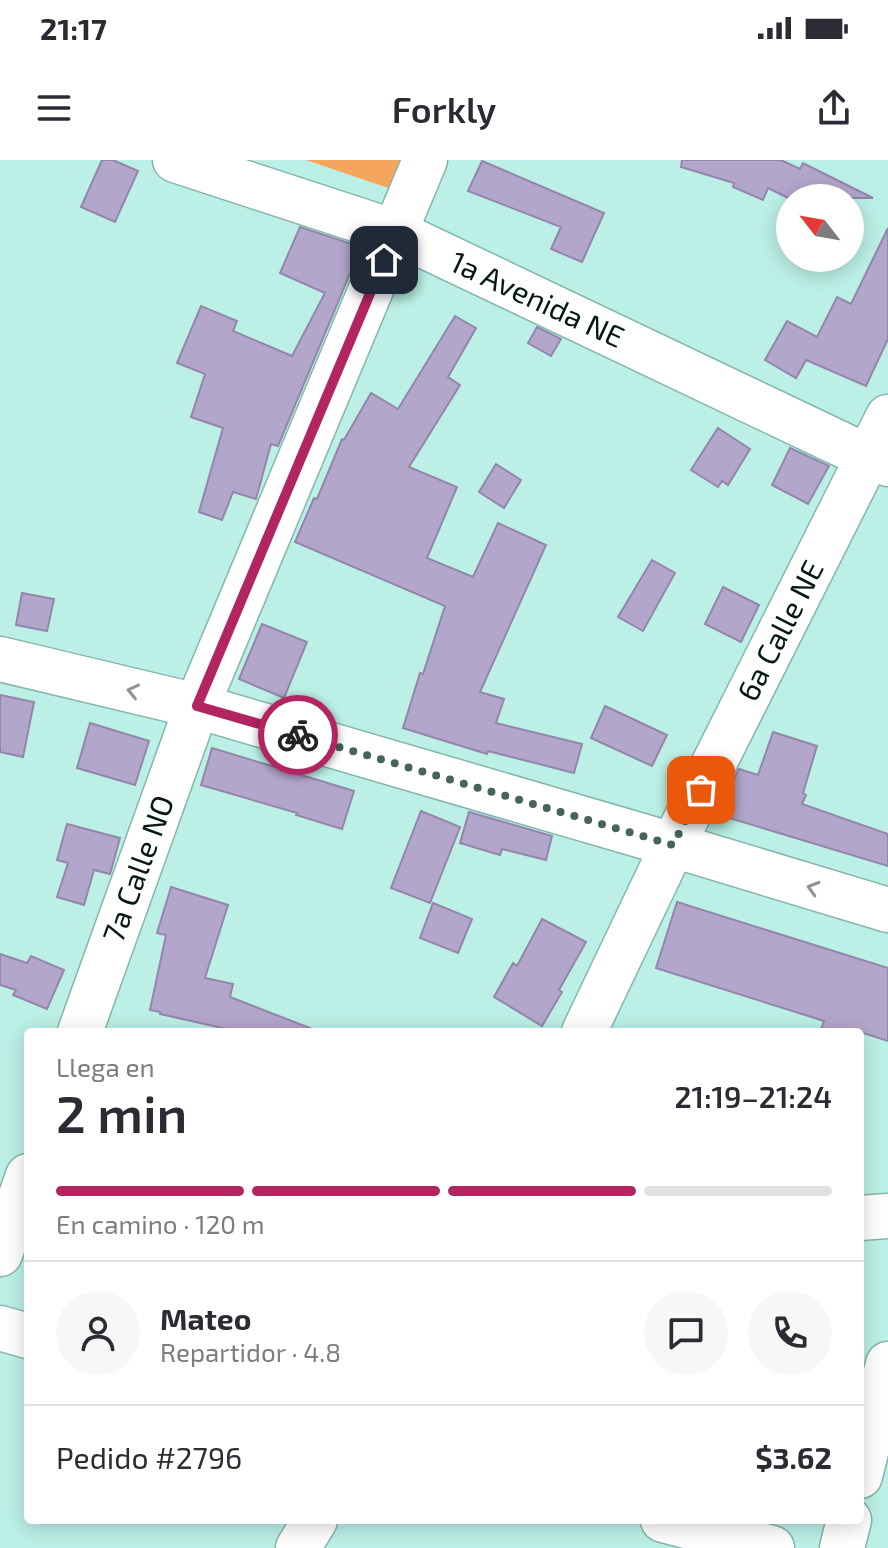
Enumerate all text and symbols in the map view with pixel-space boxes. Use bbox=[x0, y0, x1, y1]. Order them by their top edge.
text: 21:17 bbox=[40, 10, 107, 46]
icon: menu bbox=[32, 86, 76, 130]
icon: share bbox=[812, 86, 856, 130]
text: Forkly bbox=[392, 87, 496, 130]
north arrow bbox=[776, 184, 864, 272]
map controls bbox=[776, 184, 864, 272]
pin bbox=[350, 226, 418, 294]
icon: home bbox=[362, 238, 406, 282]
street label: 1a Avenida NE bbox=[445, 242, 630, 354]
street label: 6a Calle NE bbox=[729, 554, 830, 706]
one-way arrow bbox=[127, 683, 141, 700]
courier bbox=[258, 695, 338, 775]
icon: bike bbox=[276, 713, 320, 757]
pin bbox=[667, 756, 735, 824]
icon: bag bbox=[679, 768, 723, 812]
street label: 7a Calle NO bbox=[94, 790, 180, 947]
one-way arrow bbox=[807, 881, 821, 897]
text: Llega en bbox=[56, 1051, 155, 1082]
text: 21:19–21:24 bbox=[674, 1078, 832, 1114]
text: 2 min bbox=[56, 1081, 187, 1143]
text: En camino · 120 m bbox=[56, 1208, 265, 1239]
button: person bbox=[56, 1291, 140, 1375]
button: chat bbox=[644, 1291, 728, 1375]
button: phone bbox=[748, 1291, 832, 1375]
text: Mateo bbox=[160, 1300, 251, 1336]
text: Repartidor · 4.8 bbox=[160, 1336, 341, 1367]
text: Pedido #2796 bbox=[56, 1439, 242, 1475]
text: $3.62 bbox=[755, 1439, 832, 1475]

